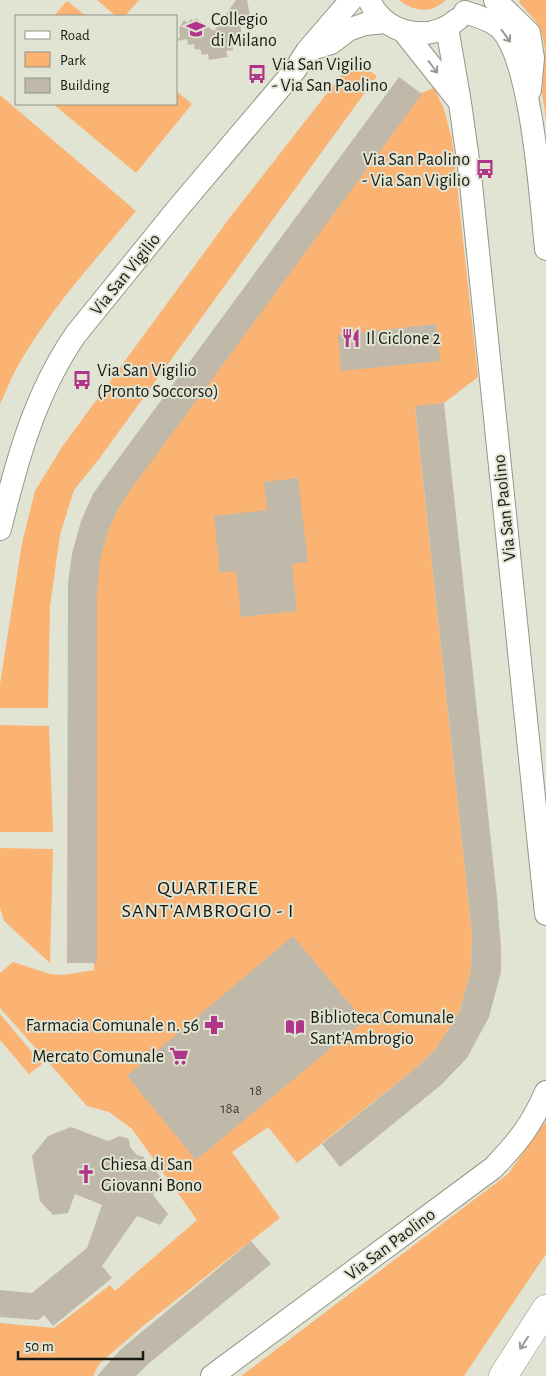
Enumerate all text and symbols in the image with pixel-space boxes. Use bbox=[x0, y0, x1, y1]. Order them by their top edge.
place label: Collegio di Milano bbox=[211, 11, 277, 50]
legend bbox=[15, 15, 178, 105]
school or university icon: Collegio di Milano bbox=[185, 18, 207, 40]
text: Road bbox=[60, 28, 90, 43]
one-way arrow bbox=[500, 29, 511, 42]
text: Park bbox=[60, 53, 86, 68]
place label: Via San Vigilio - Via San Paolino bbox=[272, 56, 388, 95]
one-way arrow bbox=[428, 60, 438, 74]
bus stop icon: Via San Vigilio - Via San Paolino bbox=[246, 63, 268, 85]
text: Building bbox=[60, 78, 110, 93]
place label: Via San Paolino - Via San Vigilio bbox=[362, 151, 470, 190]
bus stop icon: Via San Paolino - Via San Vigilio bbox=[474, 158, 496, 180]
street label: Via San Vigilio bbox=[87, 230, 164, 319]
restaurant icon: Il Ciclone 2 bbox=[340, 327, 362, 349]
place label: Il Ciclone 2 bbox=[366, 330, 441, 348]
place label: Via San Vigilio (Pronto Soccorso) bbox=[97, 362, 219, 401]
bus stop icon: Via San Vigilio (Pronto Soccorso) bbox=[71, 369, 93, 391]
street label: Via San Paolino bbox=[490, 453, 520, 562]
district label: QUARTIERE SANT'AMBROGIO - I bbox=[122, 878, 294, 921]
place label: Biblioteca Comunale Sant'Ambrogio bbox=[310, 1009, 454, 1048]
pharmacy icon: Farmacia Comunale n. 56 bbox=[203, 1014, 225, 1036]
library icon: Biblioteca Comunale Sant'Ambrogio bbox=[284, 1016, 306, 1038]
place label: Farmacia Comunale n. 56 bbox=[26, 1017, 199, 1035]
supermarket icon: Mercato Comunale bbox=[168, 1045, 190, 1067]
place label: Mercato Comunale bbox=[32, 1048, 164, 1066]
house number: 18 bbox=[250, 1083, 262, 1098]
house number: 18a bbox=[220, 1101, 240, 1116]
place label: Chiesa di San Giovanni Bono bbox=[101, 1156, 202, 1195]
church icon: Chiesa di San Giovanni Bono bbox=[75, 1163, 97, 1185]
street label: Via San Paolino bbox=[342, 1205, 439, 1284]
scale bar bbox=[18, 1328, 142, 1360]
one-way arrow bbox=[519, 1335, 529, 1349]
text: 50 m bbox=[25, 1339, 54, 1354]

